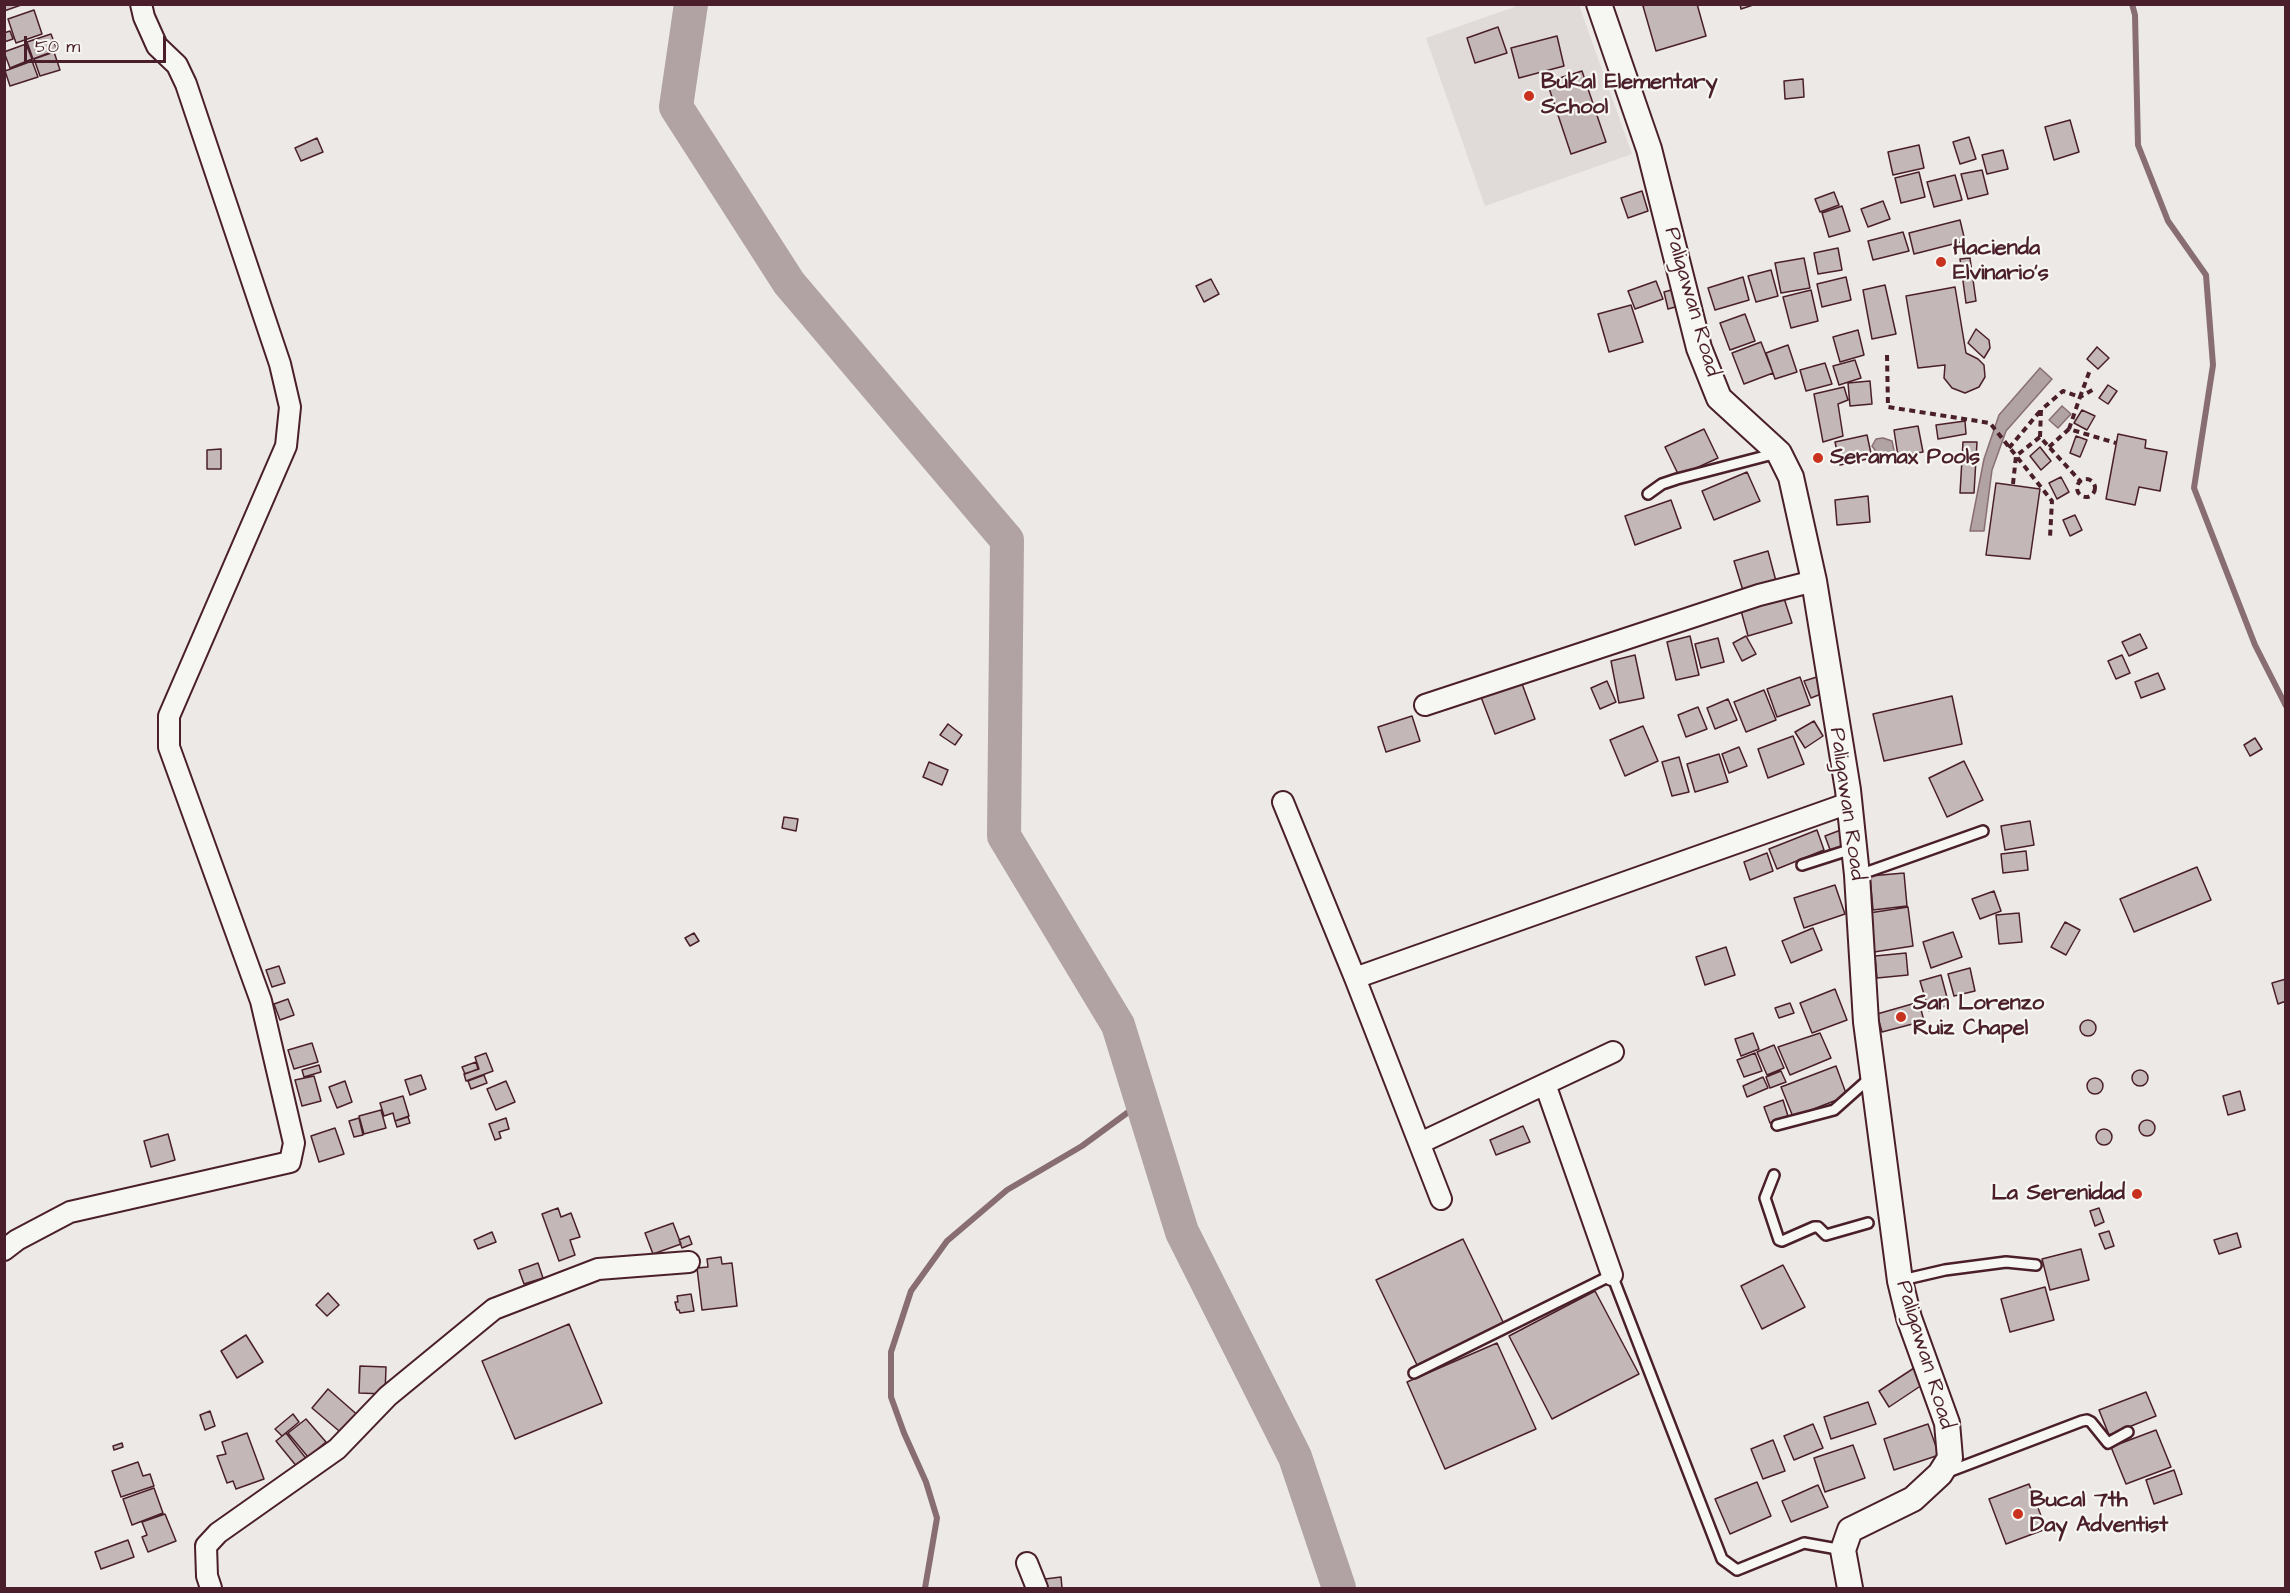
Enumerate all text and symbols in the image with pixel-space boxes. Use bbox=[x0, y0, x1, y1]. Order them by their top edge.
scale bar bbox=[27, 24, 170, 62]
text: 50 m bbox=[35, 34, 80, 59]
place label: Bukal Elementary School bbox=[1541, 70, 1717, 122]
marker: Bukal Elementary School bbox=[1522, 89, 1536, 103]
street label: Paligawan Road bbox=[1657, 224, 1725, 380]
place label: Hacienda Elvinario's bbox=[1953, 236, 2049, 288]
marker: Hacienda Elvinario's bbox=[1934, 255, 1948, 269]
place label: Seramax Pools bbox=[1830, 445, 1980, 471]
marker: Seramax Pools bbox=[1811, 451, 1825, 465]
street label: Paligawan Road bbox=[1822, 726, 1870, 882]
place label: San Lorenzo Ruiz Chapel bbox=[1913, 991, 2044, 1042]
marker: San Lorenzo Ruiz Chapel bbox=[1894, 1010, 1908, 1024]
place label: La Serenidad bbox=[1992, 1181, 2125, 1207]
marker: La Serenidad bbox=[2130, 1187, 2144, 1201]
street label: Paligawan Road bbox=[1889, 1278, 1959, 1432]
place label: Bucal 7th Day Adventist bbox=[2030, 1488, 2168, 1540]
marker: Bucal 7th Day Adventist bbox=[2011, 1507, 2025, 1521]

